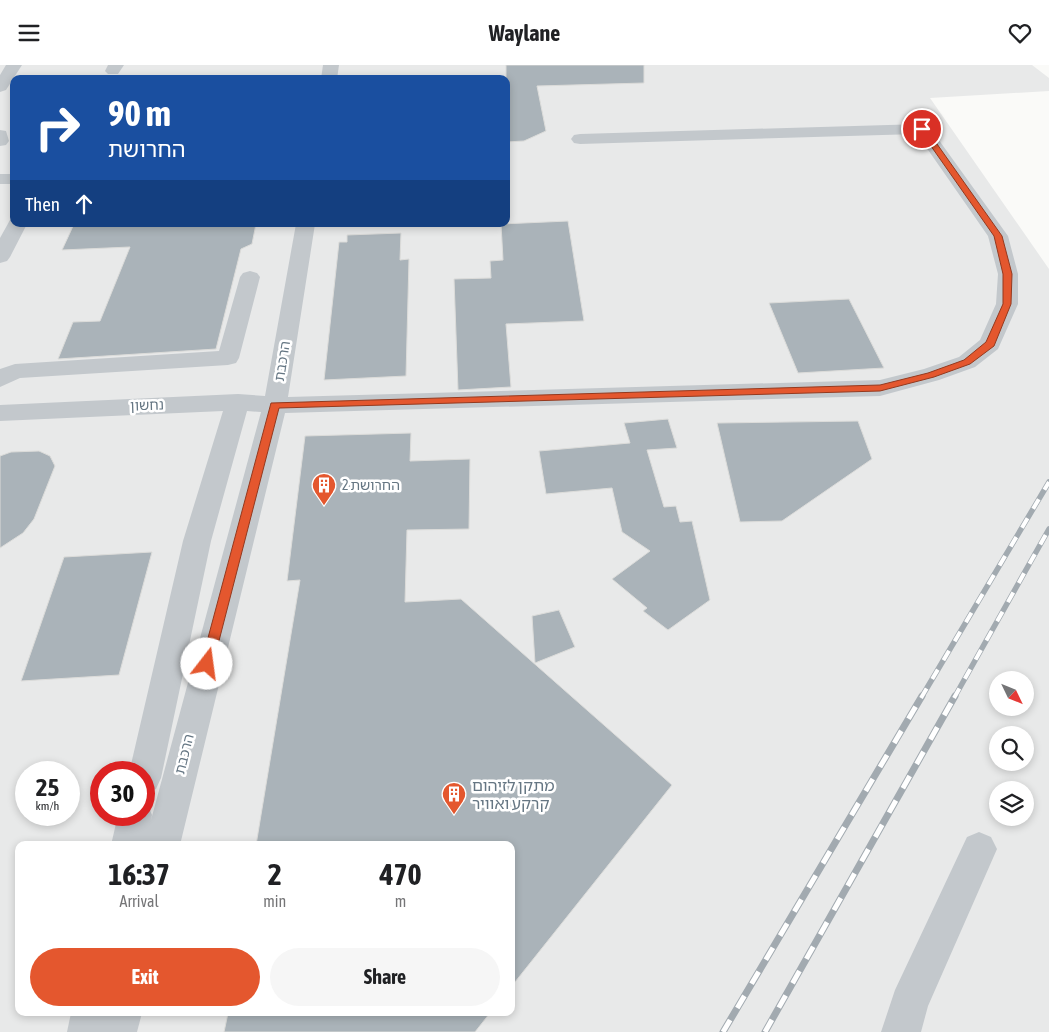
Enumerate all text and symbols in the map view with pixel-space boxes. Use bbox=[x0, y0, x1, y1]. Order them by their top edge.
icon: menu bbox=[15, 19, 43, 47]
icon: heart bbox=[1006, 19, 1034, 47]
text: Waylane bbox=[489, 20, 560, 46]
text: 90 m bbox=[108, 93, 171, 133]
icon: right bbox=[25, 95, 90, 160]
pin bbox=[901, 108, 943, 150]
icon: arrive bbox=[908, 115, 936, 143]
text: החרושת bbox=[108, 136, 186, 162]
icon: ahead bbox=[70, 190, 98, 218]
text: Then bbox=[25, 193, 60, 215]
street label: הרכבת bbox=[271, 340, 293, 382]
street label: נחשון bbox=[130, 396, 164, 414]
building icon: החרושת 2 bbox=[311, 472, 337, 506]
place label: החרושת 2 bbox=[342, 477, 400, 493]
position arrow bbox=[180, 637, 232, 689]
north arrow bbox=[989, 671, 1034, 716]
map controls bbox=[989, 671, 1034, 826]
button: search bbox=[989, 726, 1034, 771]
street label: הרכבת bbox=[171, 732, 197, 776]
speed limit sign: 30 bbox=[90, 761, 155, 826]
text: 25 bbox=[36, 773, 59, 801]
place label: מתקן לזיהום קרקע ואוויר bbox=[472, 776, 555, 812]
building icon: מתקן לזיהום קרקע ואוויר bbox=[441, 781, 467, 815]
button: layers bbox=[989, 781, 1034, 826]
text: km/h bbox=[36, 799, 59, 813]
text: 16:37 bbox=[108, 857, 170, 891]
text: 2 bbox=[268, 857, 282, 891]
text: 470 bbox=[379, 857, 422, 891]
text: Arrival bbox=[120, 892, 159, 910]
text: min bbox=[263, 892, 286, 910]
text: m bbox=[395, 892, 406, 910]
button: Exit bbox=[30, 948, 260, 1006]
button: Share bbox=[270, 948, 500, 1006]

